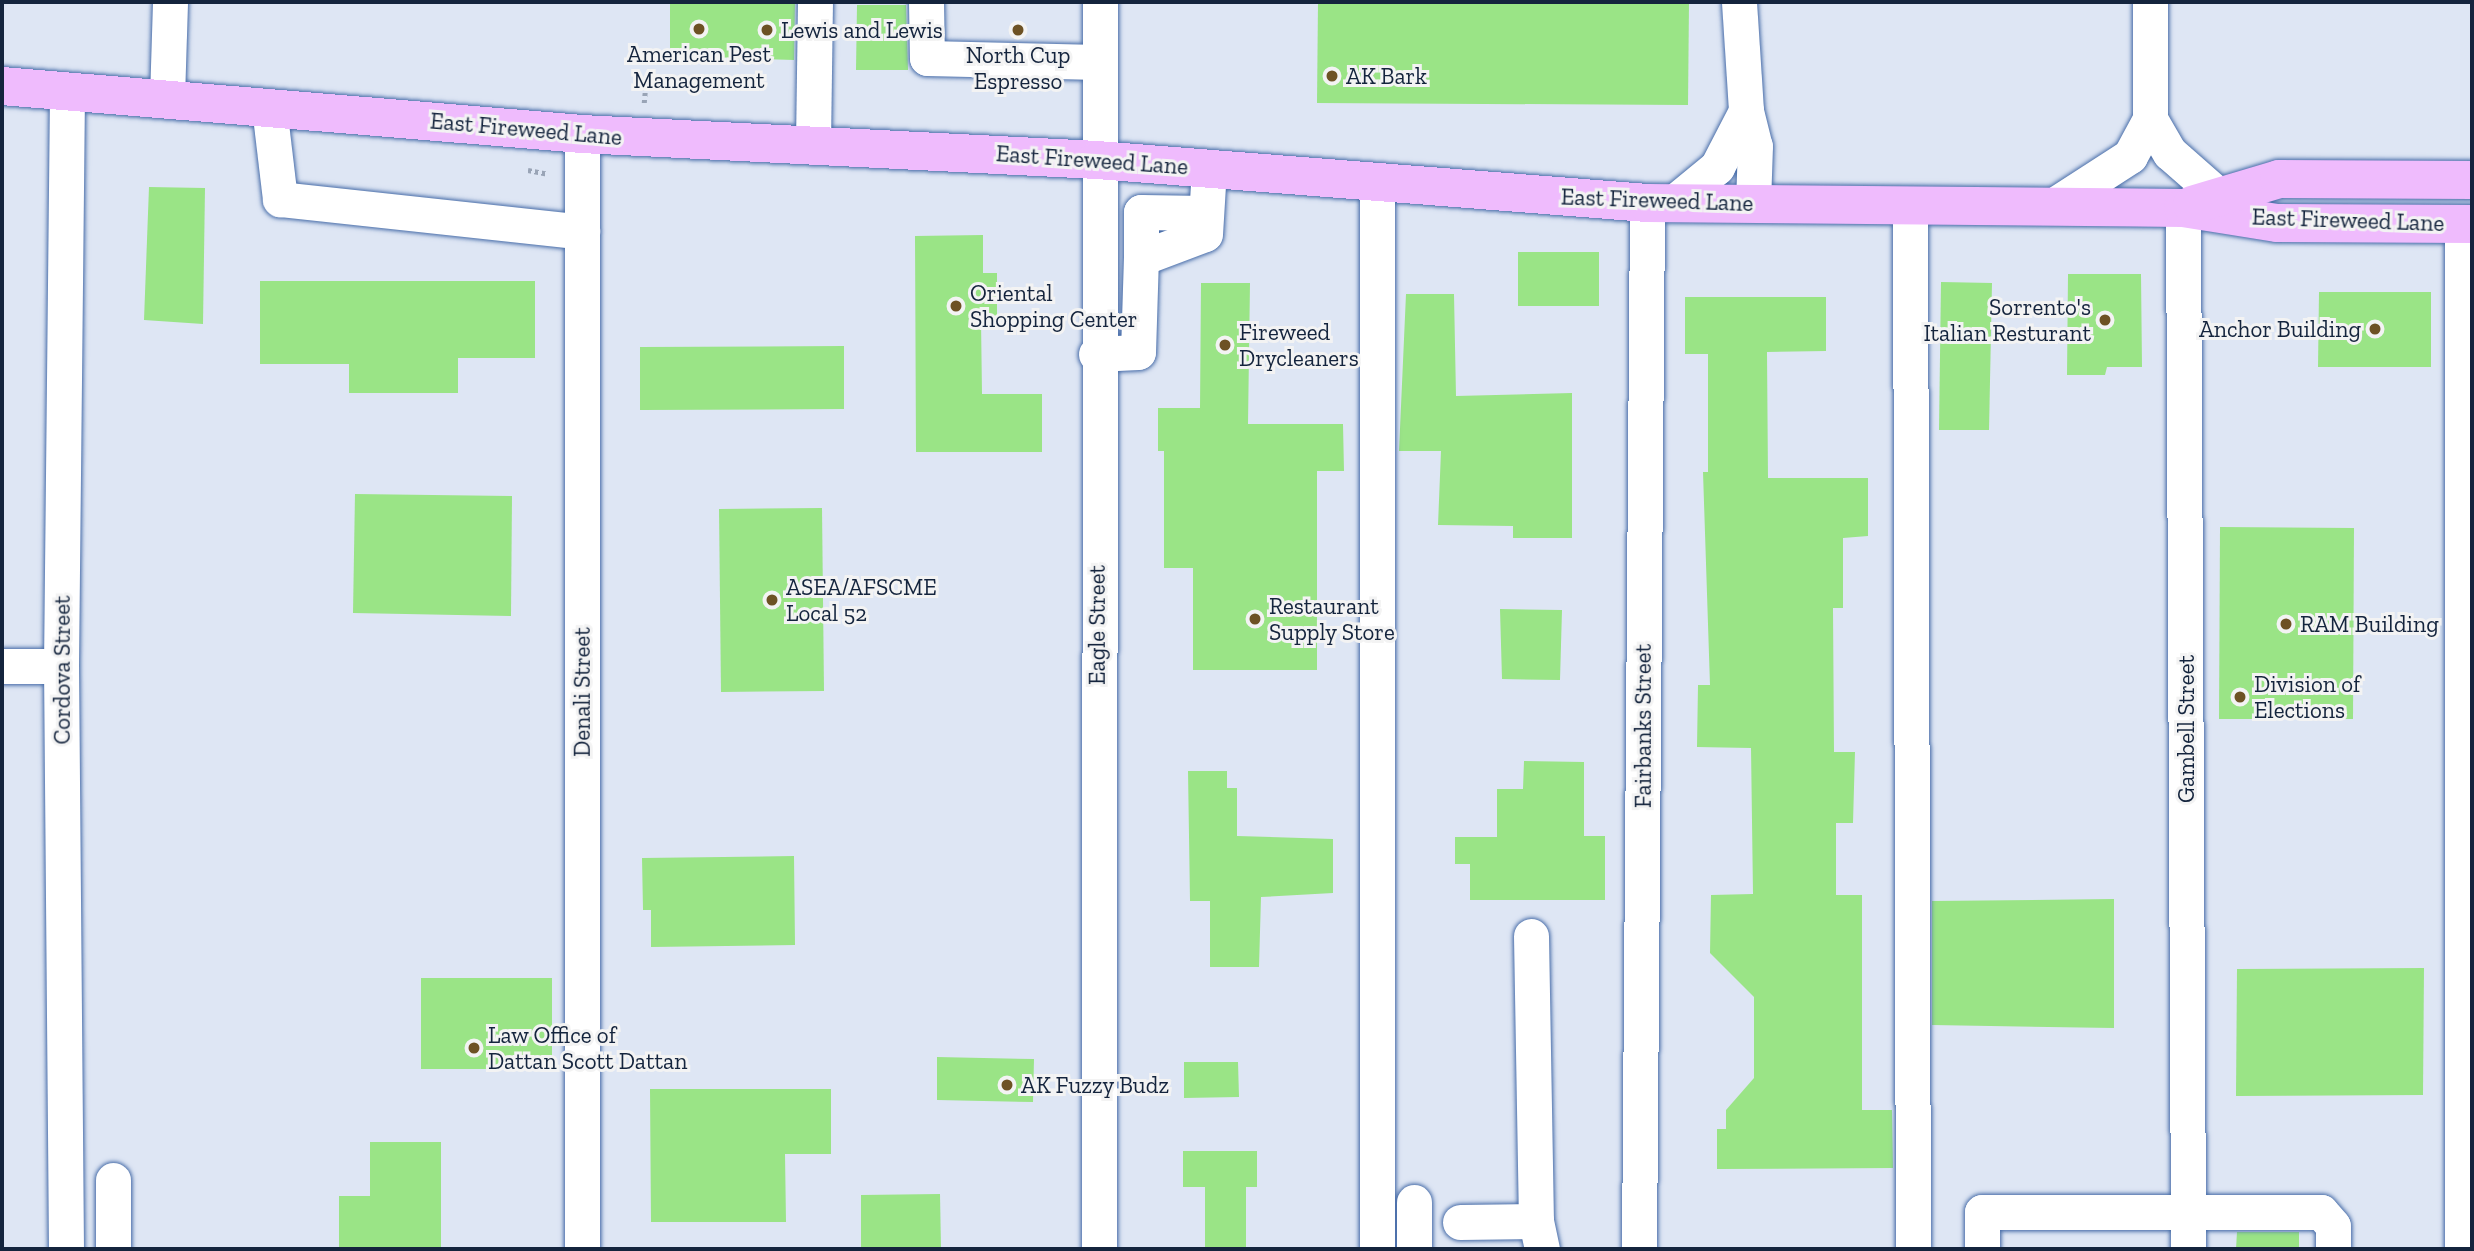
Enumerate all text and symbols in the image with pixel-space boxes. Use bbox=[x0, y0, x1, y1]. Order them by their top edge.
place label: Lewis and Lewis bbox=[781, 16, 943, 44]
marker: American Pest Management bbox=[691, 21, 707, 37]
marker: Lewis and Lewis bbox=[759, 22, 775, 38]
marker: North Cup Espresso bbox=[1010, 22, 1026, 38]
place label: American Pest Management bbox=[627, 40, 771, 94]
place label: North Cup Espresso bbox=[966, 41, 1070, 95]
place label: AK Bark bbox=[1346, 62, 1427, 90]
marker: AK Bark bbox=[1324, 68, 1340, 84]
street label: East Fireweed Lane bbox=[429, 107, 623, 151]
street label: East Fireweed Lane bbox=[995, 140, 1189, 180]
street label: East Fireweed Lane bbox=[1560, 183, 1754, 217]
street label: East Fireweed Lane bbox=[2251, 203, 2445, 237]
place label: Oriental Shopping Center bbox=[970, 279, 1138, 333]
place label: Sorrento's Italian Resturant bbox=[1924, 293, 2091, 347]
marker: Oriental Shopping Center bbox=[948, 298, 964, 314]
marker: Sorrento's Italian Resturant bbox=[2097, 312, 2113, 328]
place label: Anchor Building bbox=[2199, 315, 2361, 343]
place label: Fireweed Drycleaners bbox=[1239, 318, 1359, 372]
marker: Anchor Building bbox=[2367, 321, 2383, 337]
marker: Fireweed Drycleaners bbox=[1217, 337, 1233, 353]
street label: Eagle Street bbox=[1083, 565, 1111, 685]
place label: ASEA/AFSCME Local 52 bbox=[786, 573, 937, 627]
marker: ASEA/AFSCME Local 52 bbox=[764, 592, 780, 608]
place label: Restaurant Supply Store bbox=[1269, 592, 1395, 646]
street label: Cordova Street bbox=[48, 595, 76, 745]
place label: RAM Building bbox=[2300, 610, 2439, 638]
marker: Restaurant Supply Store bbox=[1247, 611, 1263, 627]
marker: RAM Building bbox=[2278, 616, 2294, 632]
street label: Denali Street bbox=[568, 627, 596, 757]
street label: Fairbanks Street bbox=[1629, 644, 1657, 808]
street label: Gambell Street bbox=[2172, 655, 2200, 803]
place label: Division of Elections bbox=[2254, 670, 2360, 724]
marker: Division of Elections bbox=[2232, 689, 2248, 705]
place label: Law Office of Dattan Scott Dattan bbox=[488, 1021, 687, 1075]
marker: Law Office of Dattan Scott Dattan bbox=[466, 1040, 482, 1056]
place label: AK Fuzzy Budz bbox=[1021, 1071, 1170, 1099]
marker: AK Fuzzy Budz bbox=[999, 1077, 1015, 1093]

